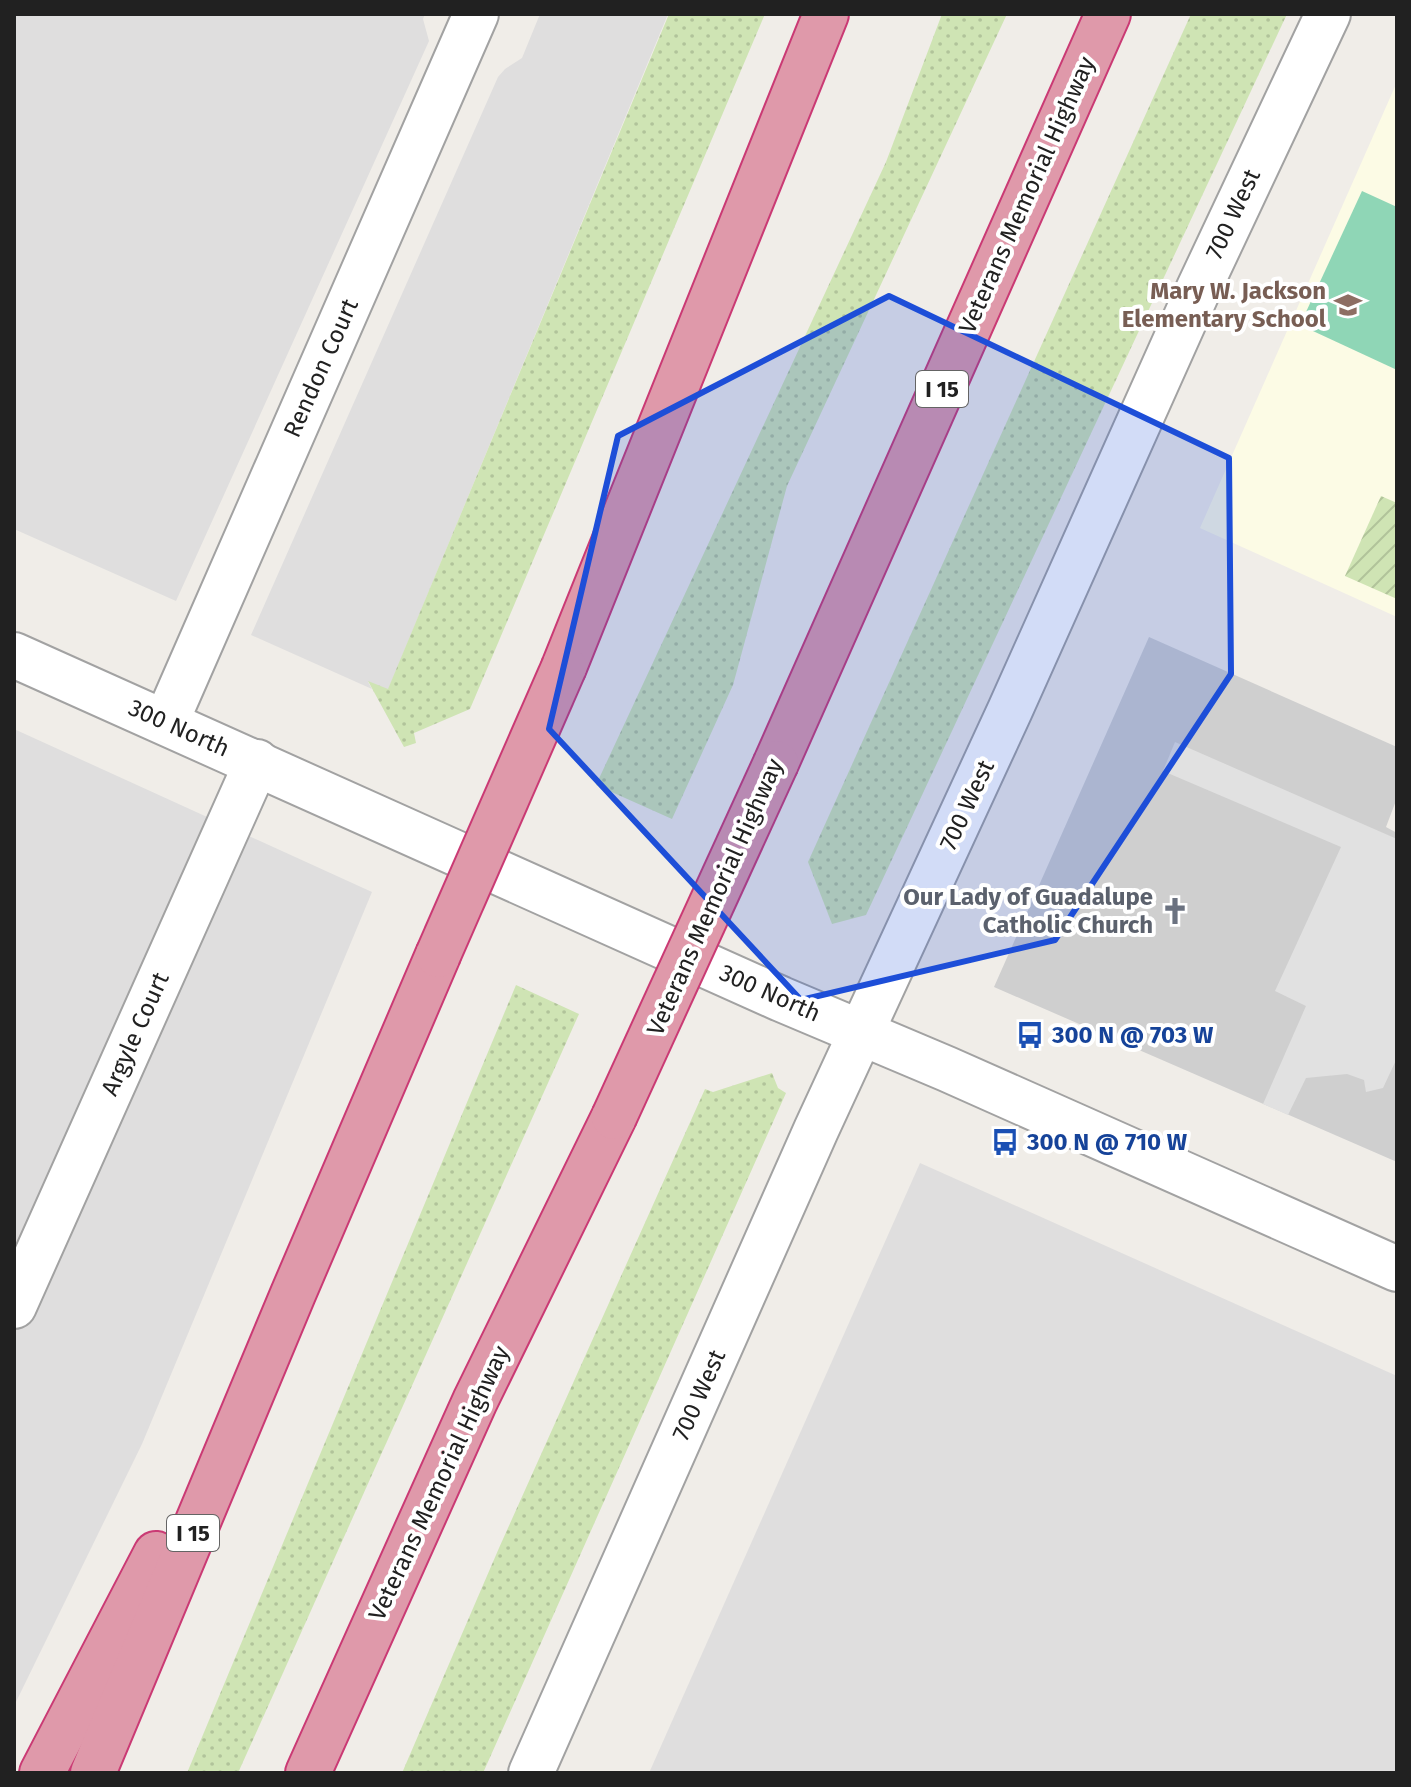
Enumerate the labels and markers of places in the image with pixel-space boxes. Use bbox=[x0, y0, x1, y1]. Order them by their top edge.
place label: Mary W. Jackson Elementary School bbox=[1122, 277, 1327, 333]
school or university icon: Mary W. Jackson Elementary School bbox=[1333, 290, 1363, 320]
place label: Our Lady of Guadalupe Catholic Church bbox=[903, 883, 1153, 939]
church icon: Our Lady of Guadalupe Catholic Church bbox=[1160, 896, 1190, 926]
bus stop icon: 300 N @ 703 W bbox=[1015, 1020, 1045, 1050]
place label: 300 N @ 703 W bbox=[1051, 1021, 1214, 1049]
bus stop icon: 300 N @ 710 W bbox=[990, 1127, 1020, 1157]
place label: 300 N @ 710 W bbox=[1026, 1128, 1188, 1156]

